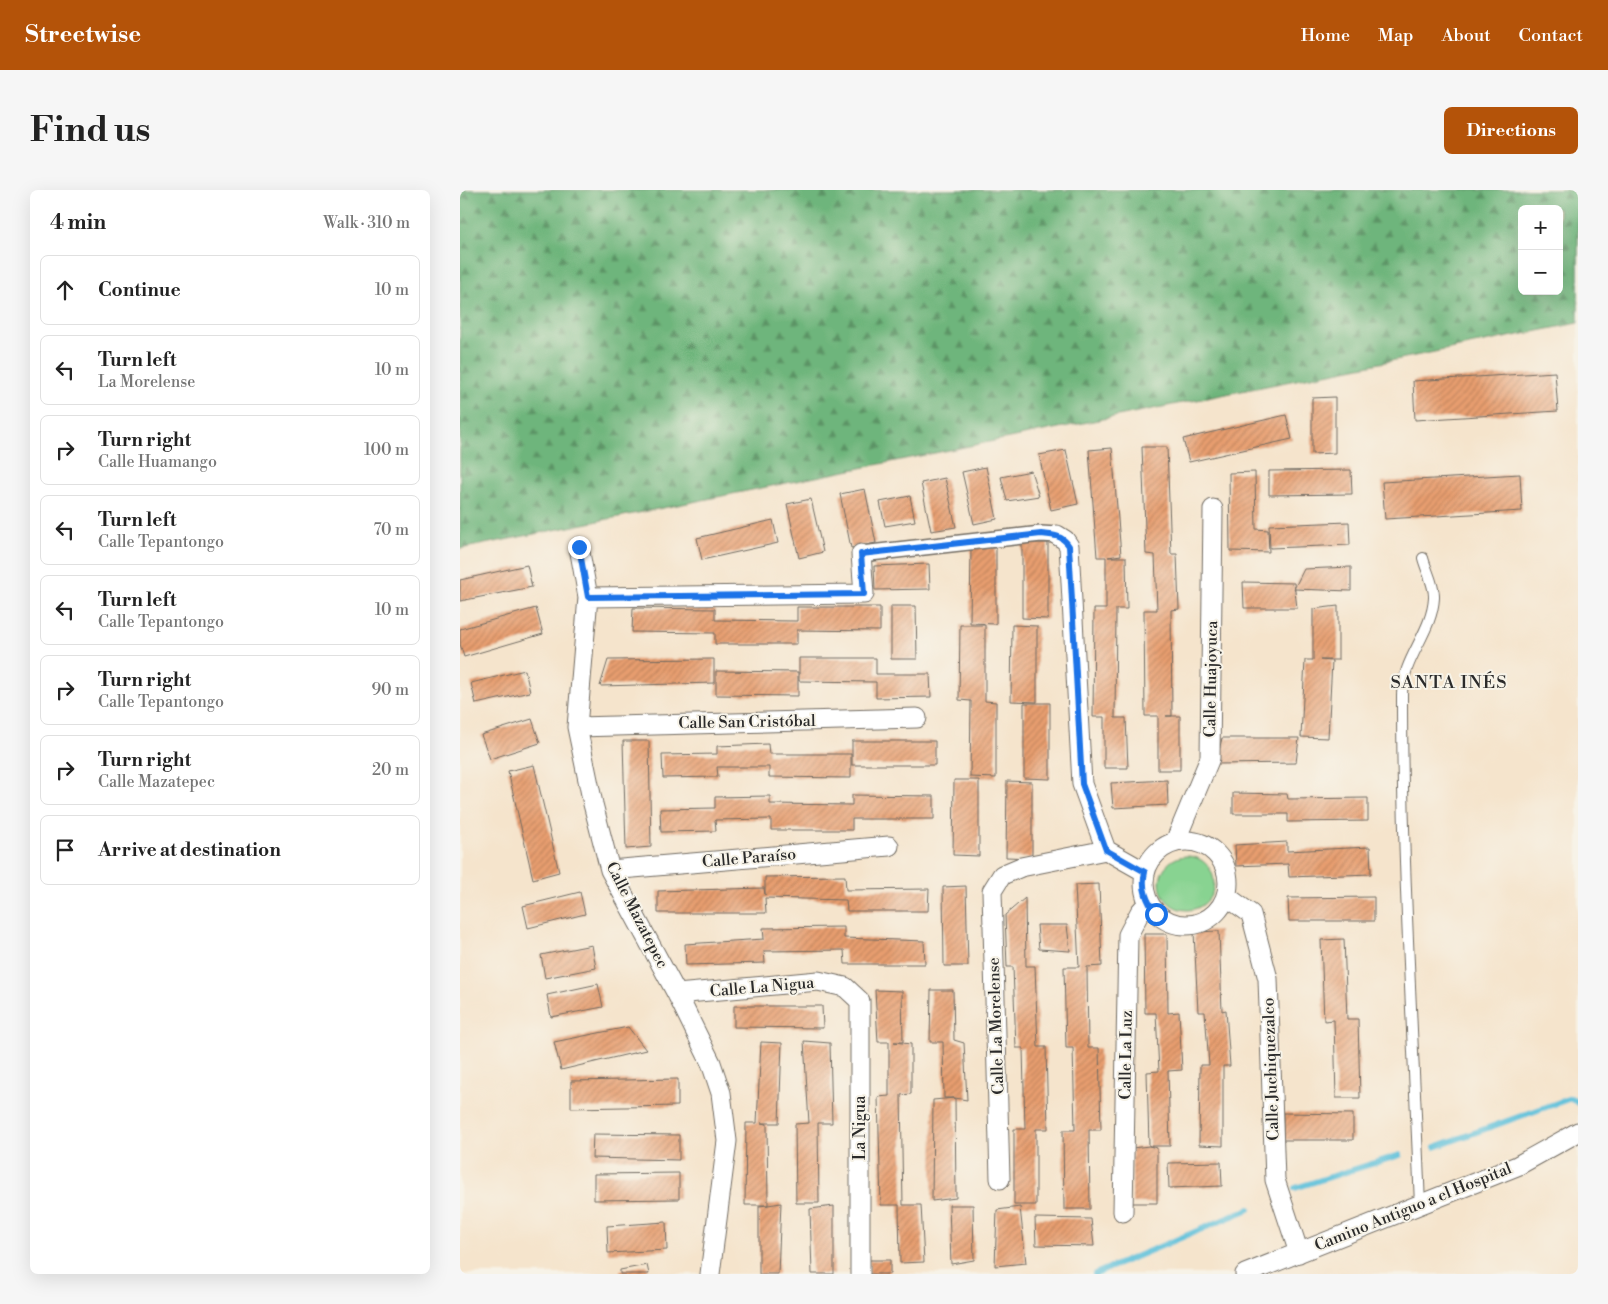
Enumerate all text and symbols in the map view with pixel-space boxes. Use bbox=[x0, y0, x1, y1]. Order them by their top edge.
text: Streetwise bbox=[25, 20, 141, 50]
text: Home bbox=[1301, 24, 1350, 47]
text: Map bbox=[1378, 24, 1414, 47]
text: About bbox=[1442, 24, 1491, 47]
text: Contact bbox=[1519, 24, 1583, 47]
button: Directions bbox=[1444, 107, 1578, 154]
text: Find us bbox=[30, 109, 150, 152]
map controls bbox=[1518, 205, 1563, 295]
button: + bbox=[1518, 205, 1563, 250]
text: 4 min bbox=[50, 210, 106, 236]
text: Walk · 310 m bbox=[323, 213, 410, 233]
button: − bbox=[1518, 250, 1563, 295]
icon: ahead bbox=[51, 276, 79, 304]
text: Continue bbox=[98, 278, 181, 302]
text: 10 m bbox=[375, 280, 409, 300]
text: Turn left bbox=[98, 348, 177, 372]
icon: left bbox=[51, 356, 79, 384]
text: 10 m bbox=[375, 360, 409, 380]
text: La Morelense bbox=[98, 372, 195, 392]
text: Turn right bbox=[98, 428, 191, 452]
icon: right bbox=[51, 436, 79, 464]
text: 100 m bbox=[364, 440, 409, 460]
text: Calle Huamango bbox=[98, 452, 217, 472]
text: Turn left bbox=[98, 508, 177, 532]
icon: left bbox=[51, 516, 79, 544]
text: 70 m bbox=[373, 520, 409, 540]
text: Calle Tepantongo bbox=[98, 532, 224, 552]
route end bbox=[568, 536, 591, 559]
text: Turn left bbox=[98, 588, 177, 612]
icon: left bbox=[51, 596, 79, 624]
text: 10 m bbox=[375, 600, 409, 620]
text: Calle Tepantongo bbox=[98, 612, 224, 632]
street label: Calle Huajoyuca bbox=[1200, 620, 1222, 738]
text: Turn right bbox=[98, 668, 191, 692]
district label: SANTA INÉS bbox=[1390, 671, 1508, 694]
icon: right bbox=[51, 676, 79, 704]
text: 90 m bbox=[371, 680, 409, 700]
text: Calle Tepantongo bbox=[98, 692, 224, 712]
street label: Calle San Cristóbal bbox=[678, 711, 816, 733]
text: Turn right bbox=[98, 748, 191, 772]
icon: right bbox=[51, 756, 79, 784]
text: 20 m bbox=[372, 760, 409, 780]
text: Calle Mazatepec bbox=[98, 772, 215, 792]
icon: arrive bbox=[51, 836, 79, 864]
text: Arrive at destination bbox=[98, 838, 281, 862]
street label: Calle Paraíso bbox=[701, 844, 797, 872]
street label: Calle Mazatepec bbox=[602, 858, 672, 972]
route start bbox=[1145, 903, 1168, 926]
street label: Calle La Morelense bbox=[984, 957, 1008, 1095]
street label: Calle La Nigua bbox=[709, 972, 816, 1002]
street label: Calle Juchiquezalco bbox=[1259, 997, 1283, 1141]
street label: Calle La Luz bbox=[1115, 1010, 1137, 1100]
street label: La Nigua bbox=[850, 1095, 870, 1160]
street label: Camino Antiguo a el Hospital bbox=[1312, 1158, 1515, 1256]

